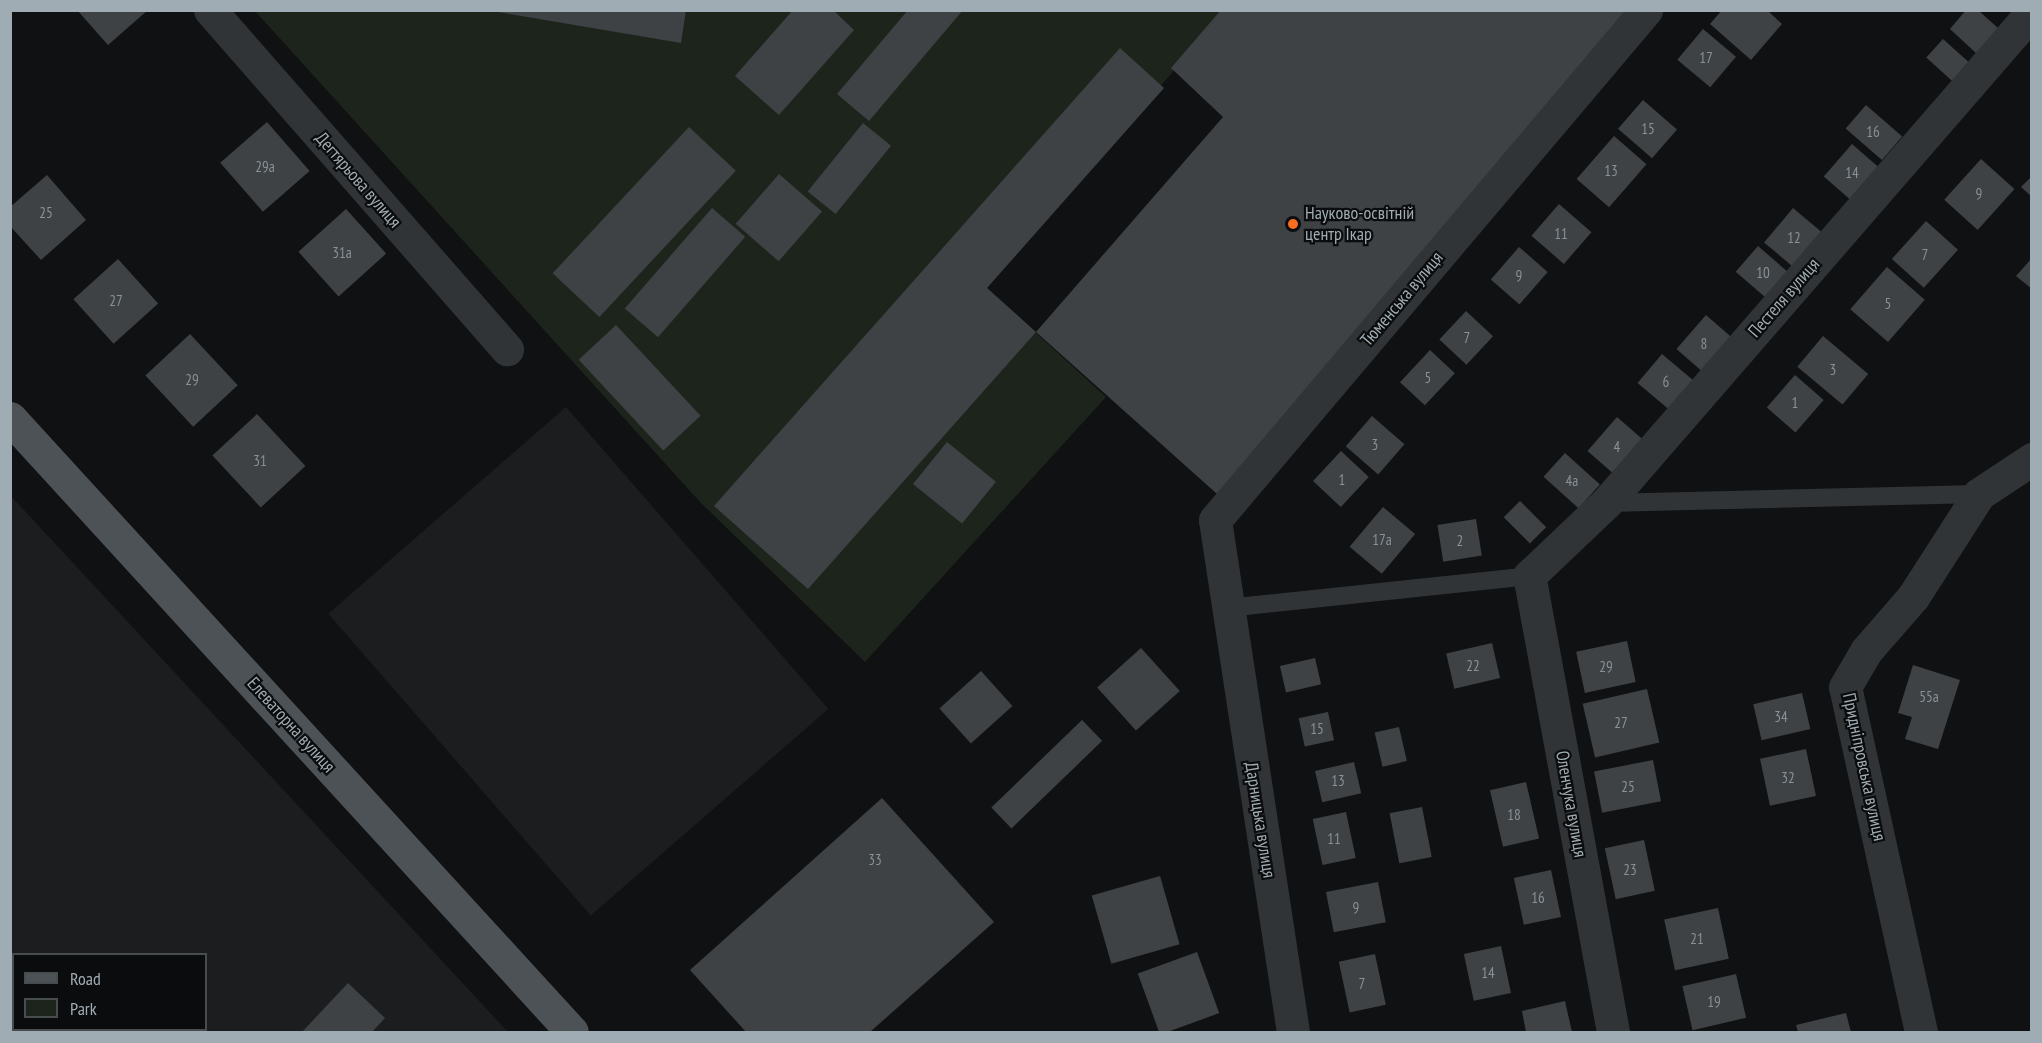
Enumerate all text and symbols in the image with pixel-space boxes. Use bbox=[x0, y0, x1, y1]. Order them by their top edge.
house number: 17 bbox=[1699, 49, 1713, 67]
house number: 15 bbox=[1641, 120, 1655, 138]
house number: 16 bbox=[1866, 123, 1880, 141]
street label: Дегтярьова вулиця bbox=[311, 128, 405, 232]
house number: 29а bbox=[255, 158, 275, 176]
house number: 13 bbox=[1604, 162, 1618, 180]
house number: 14 bbox=[1845, 164, 1859, 182]
house number: 9 bbox=[1976, 185, 1982, 203]
place label: Науково-освітній центр Ікар bbox=[1305, 203, 1414, 246]
house number: 25 bbox=[39, 204, 53, 222]
marker: Науково-освітній центр Ікар bbox=[1286, 217, 1300, 231]
house number: 11 bbox=[1554, 225, 1568, 243]
house number: 12 bbox=[1787, 229, 1801, 247]
house number: 31а bbox=[332, 244, 352, 262]
house number: 7 bbox=[1922, 246, 1928, 264]
street label: Тюменська вулиця bbox=[1356, 247, 1448, 351]
street label: Пестеля вулиця bbox=[1744, 254, 1824, 342]
house number: 10 bbox=[1756, 264, 1770, 282]
house number: 9 bbox=[1516, 267, 1522, 285]
house number: 27 bbox=[109, 292, 123, 310]
house number: 5 bbox=[1885, 295, 1891, 313]
house number: 7 bbox=[1464, 329, 1470, 347]
house number: 8 bbox=[1701, 335, 1707, 353]
house number: 3 bbox=[1830, 361, 1836, 379]
house number: 5 bbox=[1425, 369, 1431, 387]
house number: 29 bbox=[185, 371, 199, 389]
house number: 6 bbox=[1663, 373, 1669, 391]
house number: 1 bbox=[1792, 394, 1798, 412]
house number: 3 bbox=[1372, 436, 1378, 454]
house number: 4 bbox=[1614, 438, 1620, 456]
house number: 31 bbox=[253, 452, 267, 470]
house number: 1 bbox=[1339, 471, 1345, 489]
house number: 4а bbox=[1566, 472, 1578, 490]
house number: 17а bbox=[1372, 531, 1392, 549]
house number: 2 bbox=[1457, 532, 1463, 550]
house number: 22 bbox=[1466, 657, 1480, 675]
house number: 29 bbox=[1599, 658, 1613, 676]
street label: Елеваторна вулиця bbox=[243, 673, 339, 777]
house number: 55а bbox=[1919, 688, 1939, 706]
street label: Придніпровська вулиця bbox=[1838, 691, 1890, 843]
house number: 34 bbox=[1774, 708, 1788, 726]
house number: 27 bbox=[1614, 714, 1628, 732]
house number: 15 bbox=[1310, 720, 1324, 738]
street label: Оленчука вулиця bbox=[1551, 749, 1591, 859]
street label: Дарницька вулиця bbox=[1240, 760, 1280, 880]
house number: 32 bbox=[1781, 769, 1795, 787]
house number: 13 bbox=[1331, 772, 1345, 790]
house number: 25 bbox=[1621, 778, 1635, 796]
house number: 18 bbox=[1507, 806, 1521, 824]
house number: 11 bbox=[1327, 830, 1341, 848]
house number: 33 bbox=[868, 851, 882, 869]
house number: 23 bbox=[1623, 861, 1637, 879]
house number: 16 bbox=[1531, 889, 1545, 907]
house number: 9 bbox=[1353, 899, 1359, 917]
house number: 21 bbox=[1690, 930, 1704, 948]
legend bbox=[12, 953, 207, 1031]
house number: 14 bbox=[1481, 964, 1495, 982]
text: Road bbox=[70, 967, 101, 990]
house number: 7 bbox=[1359, 975, 1365, 993]
house number: 19 bbox=[1707, 993, 1721, 1011]
text: Park bbox=[70, 997, 97, 1020]

